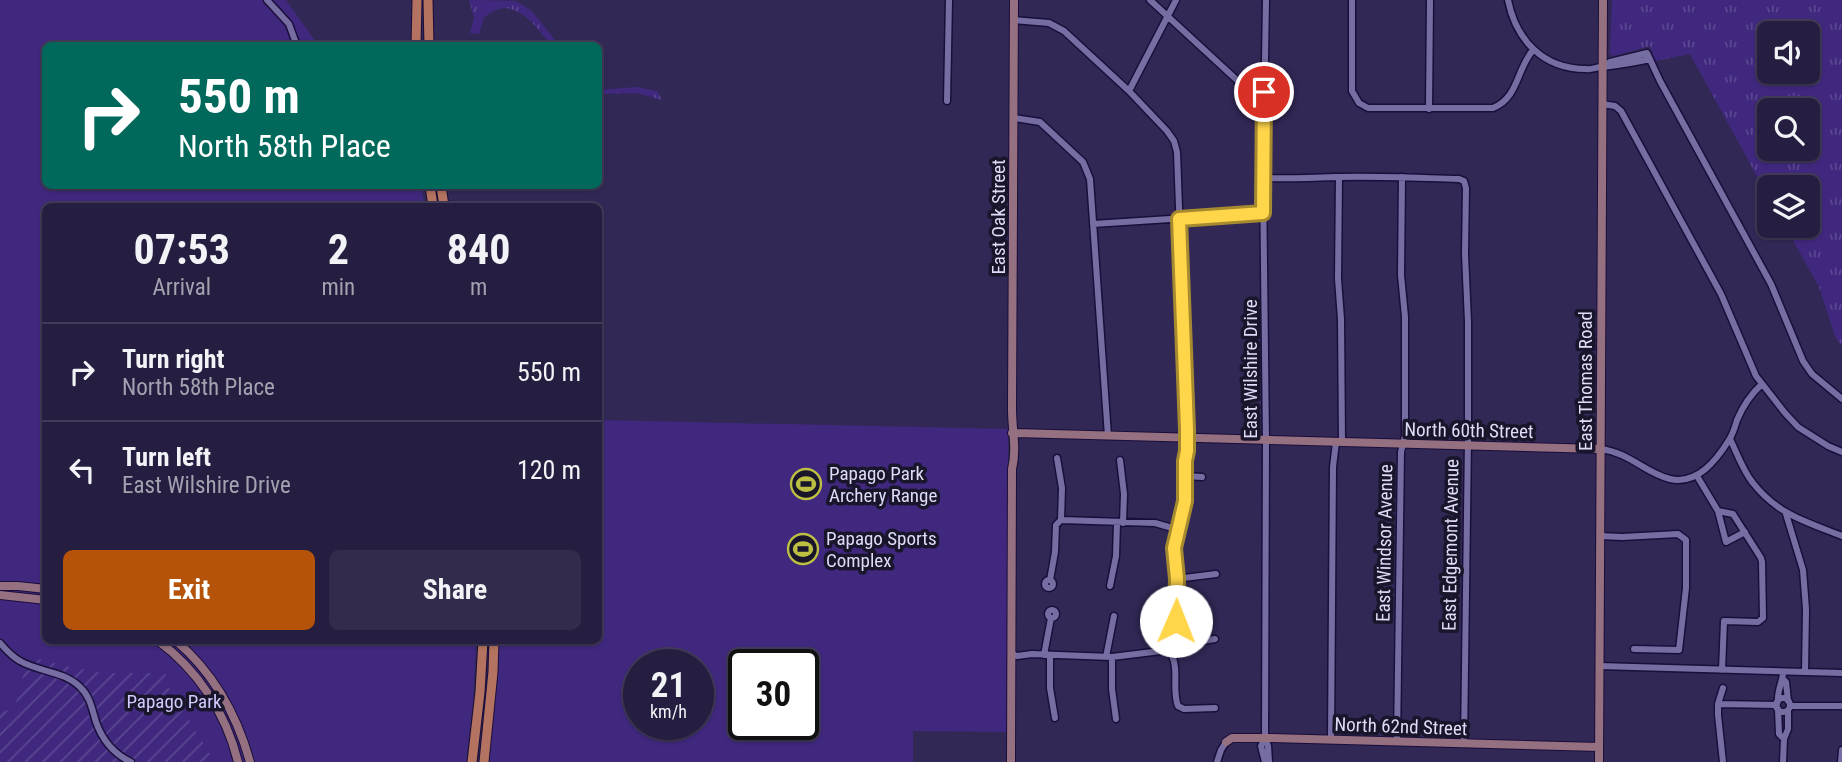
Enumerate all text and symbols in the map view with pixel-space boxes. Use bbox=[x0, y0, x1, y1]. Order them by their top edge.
map controls bbox=[1757, 21, 1820, 238]
button: sound bbox=[1757, 21, 1820, 84]
pin bbox=[1234, 62, 1294, 122]
text: 550 m bbox=[178, 68, 300, 125]
icon: right bbox=[63, 70, 154, 161]
icon: arrive bbox=[1245, 73, 1283, 111]
button: search bbox=[1757, 98, 1820, 161]
text: North 58th Place bbox=[178, 127, 391, 165]
street label: East Oak Street bbox=[987, 159, 1010, 275]
button: layers bbox=[1757, 175, 1820, 238]
text: 07:53 bbox=[134, 225, 230, 274]
text: 2 bbox=[328, 225, 349, 274]
text: 840 bbox=[447, 225, 510, 274]
text: Arrival bbox=[152, 274, 211, 301]
text: min bbox=[321, 274, 355, 301]
text: m bbox=[470, 274, 487, 301]
street label: East Wilshire Drive bbox=[1239, 299, 1262, 439]
street label: East Thomas Road bbox=[1574, 311, 1597, 451]
text: Turn right bbox=[122, 344, 224, 374]
icon: right bbox=[63, 353, 101, 391]
text: 550 m bbox=[517, 357, 581, 387]
text: North 58th Place bbox=[122, 374, 275, 401]
street label: North 60th Street bbox=[1404, 418, 1534, 443]
text: Turn left bbox=[122, 442, 211, 472]
icon: left bbox=[63, 451, 101, 489]
text: 120 m bbox=[517, 455, 581, 485]
street label: East Edgemont Avenue bbox=[1438, 459, 1463, 631]
place label: Papago Park Archery Range bbox=[829, 462, 937, 507]
street label: East Windsor Avenue bbox=[1372, 464, 1397, 622]
sports icon: Papago Park Archery Range bbox=[789, 467, 823, 501]
text: East Wilshire Drive bbox=[122, 472, 291, 499]
place label: Papago Sports Complex bbox=[826, 527, 937, 572]
sports icon: Papago Sports Complex bbox=[786, 532, 820, 566]
button: Exit bbox=[63, 550, 315, 630]
button: Share bbox=[329, 550, 581, 630]
position arrow bbox=[1139, 584, 1213, 658]
speed limit sign: 30 bbox=[728, 649, 819, 740]
text: 21 bbox=[651, 665, 686, 706]
park label: Papago Park bbox=[126, 690, 222, 713]
text: km/h bbox=[650, 701, 687, 722]
street label: North 62nd Street bbox=[1334, 713, 1468, 740]

